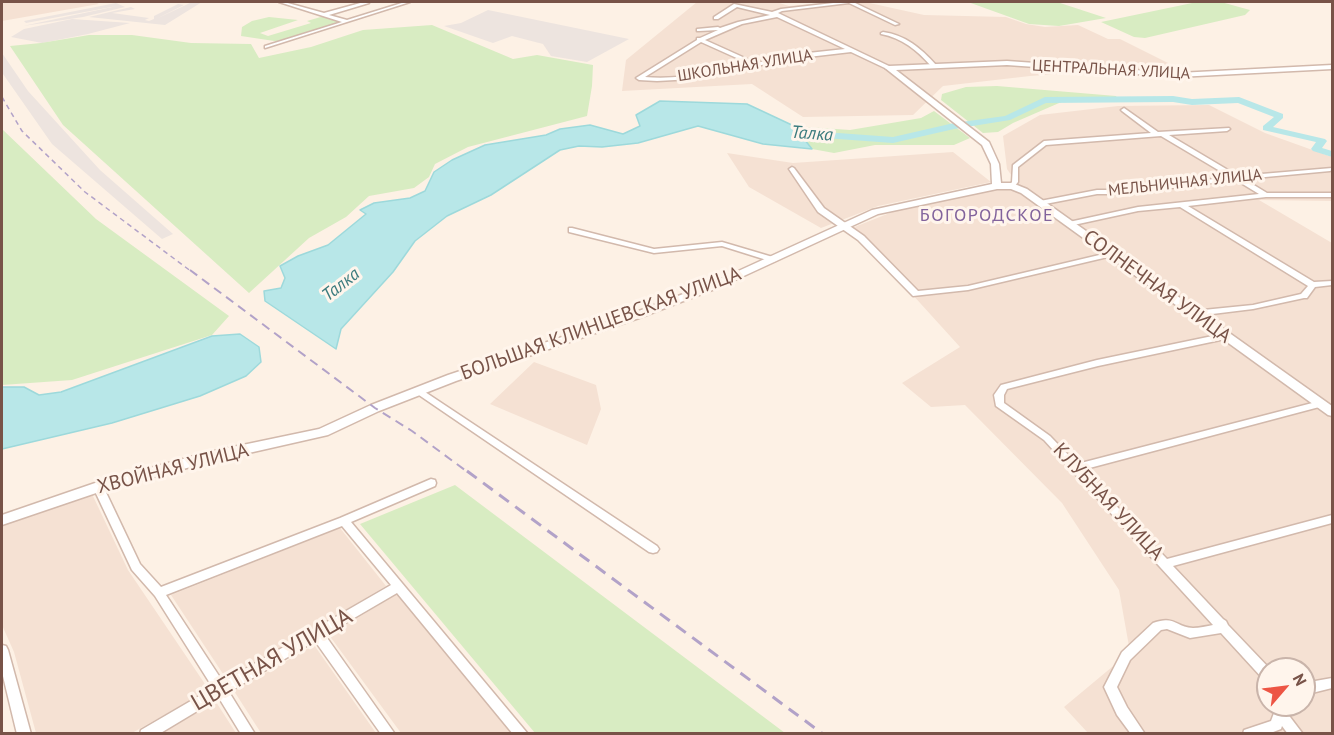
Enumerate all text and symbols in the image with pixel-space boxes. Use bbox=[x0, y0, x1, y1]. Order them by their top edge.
street label: ШКОЛЬНАЯ УЛИЦА bbox=[676, 46, 814, 86]
street label: ЦЕНТРАЛЬНАЯ УЛИЦА bbox=[1031, 56, 1191, 84]
water label: Талка bbox=[790, 122, 834, 146]
street label: МЕЛЬНИЧНАЯ УЛИЦА bbox=[1107, 165, 1263, 201]
district label: БОГОРОДСКОЕ bbox=[920, 205, 1054, 227]
street label: СОЛНЕЧНАЯ УЛИЦА bbox=[1078, 225, 1236, 349]
street label: БОЛЬШАЯ КЛИНЦЕВСКАЯ УЛИЦА bbox=[458, 262, 744, 386]
water label: Талка bbox=[318, 264, 364, 306]
street label: ХВОЙНАЯ УЛИЦА bbox=[95, 439, 251, 499]
street label: КЛУБНАЯ УЛИЦА bbox=[1048, 439, 1168, 565]
street label: ЦВЕТНАЯ УЛИЦА bbox=[186, 602, 358, 718]
north arrow bbox=[1256, 657, 1316, 717]
text: N bbox=[1289, 670, 1311, 689]

